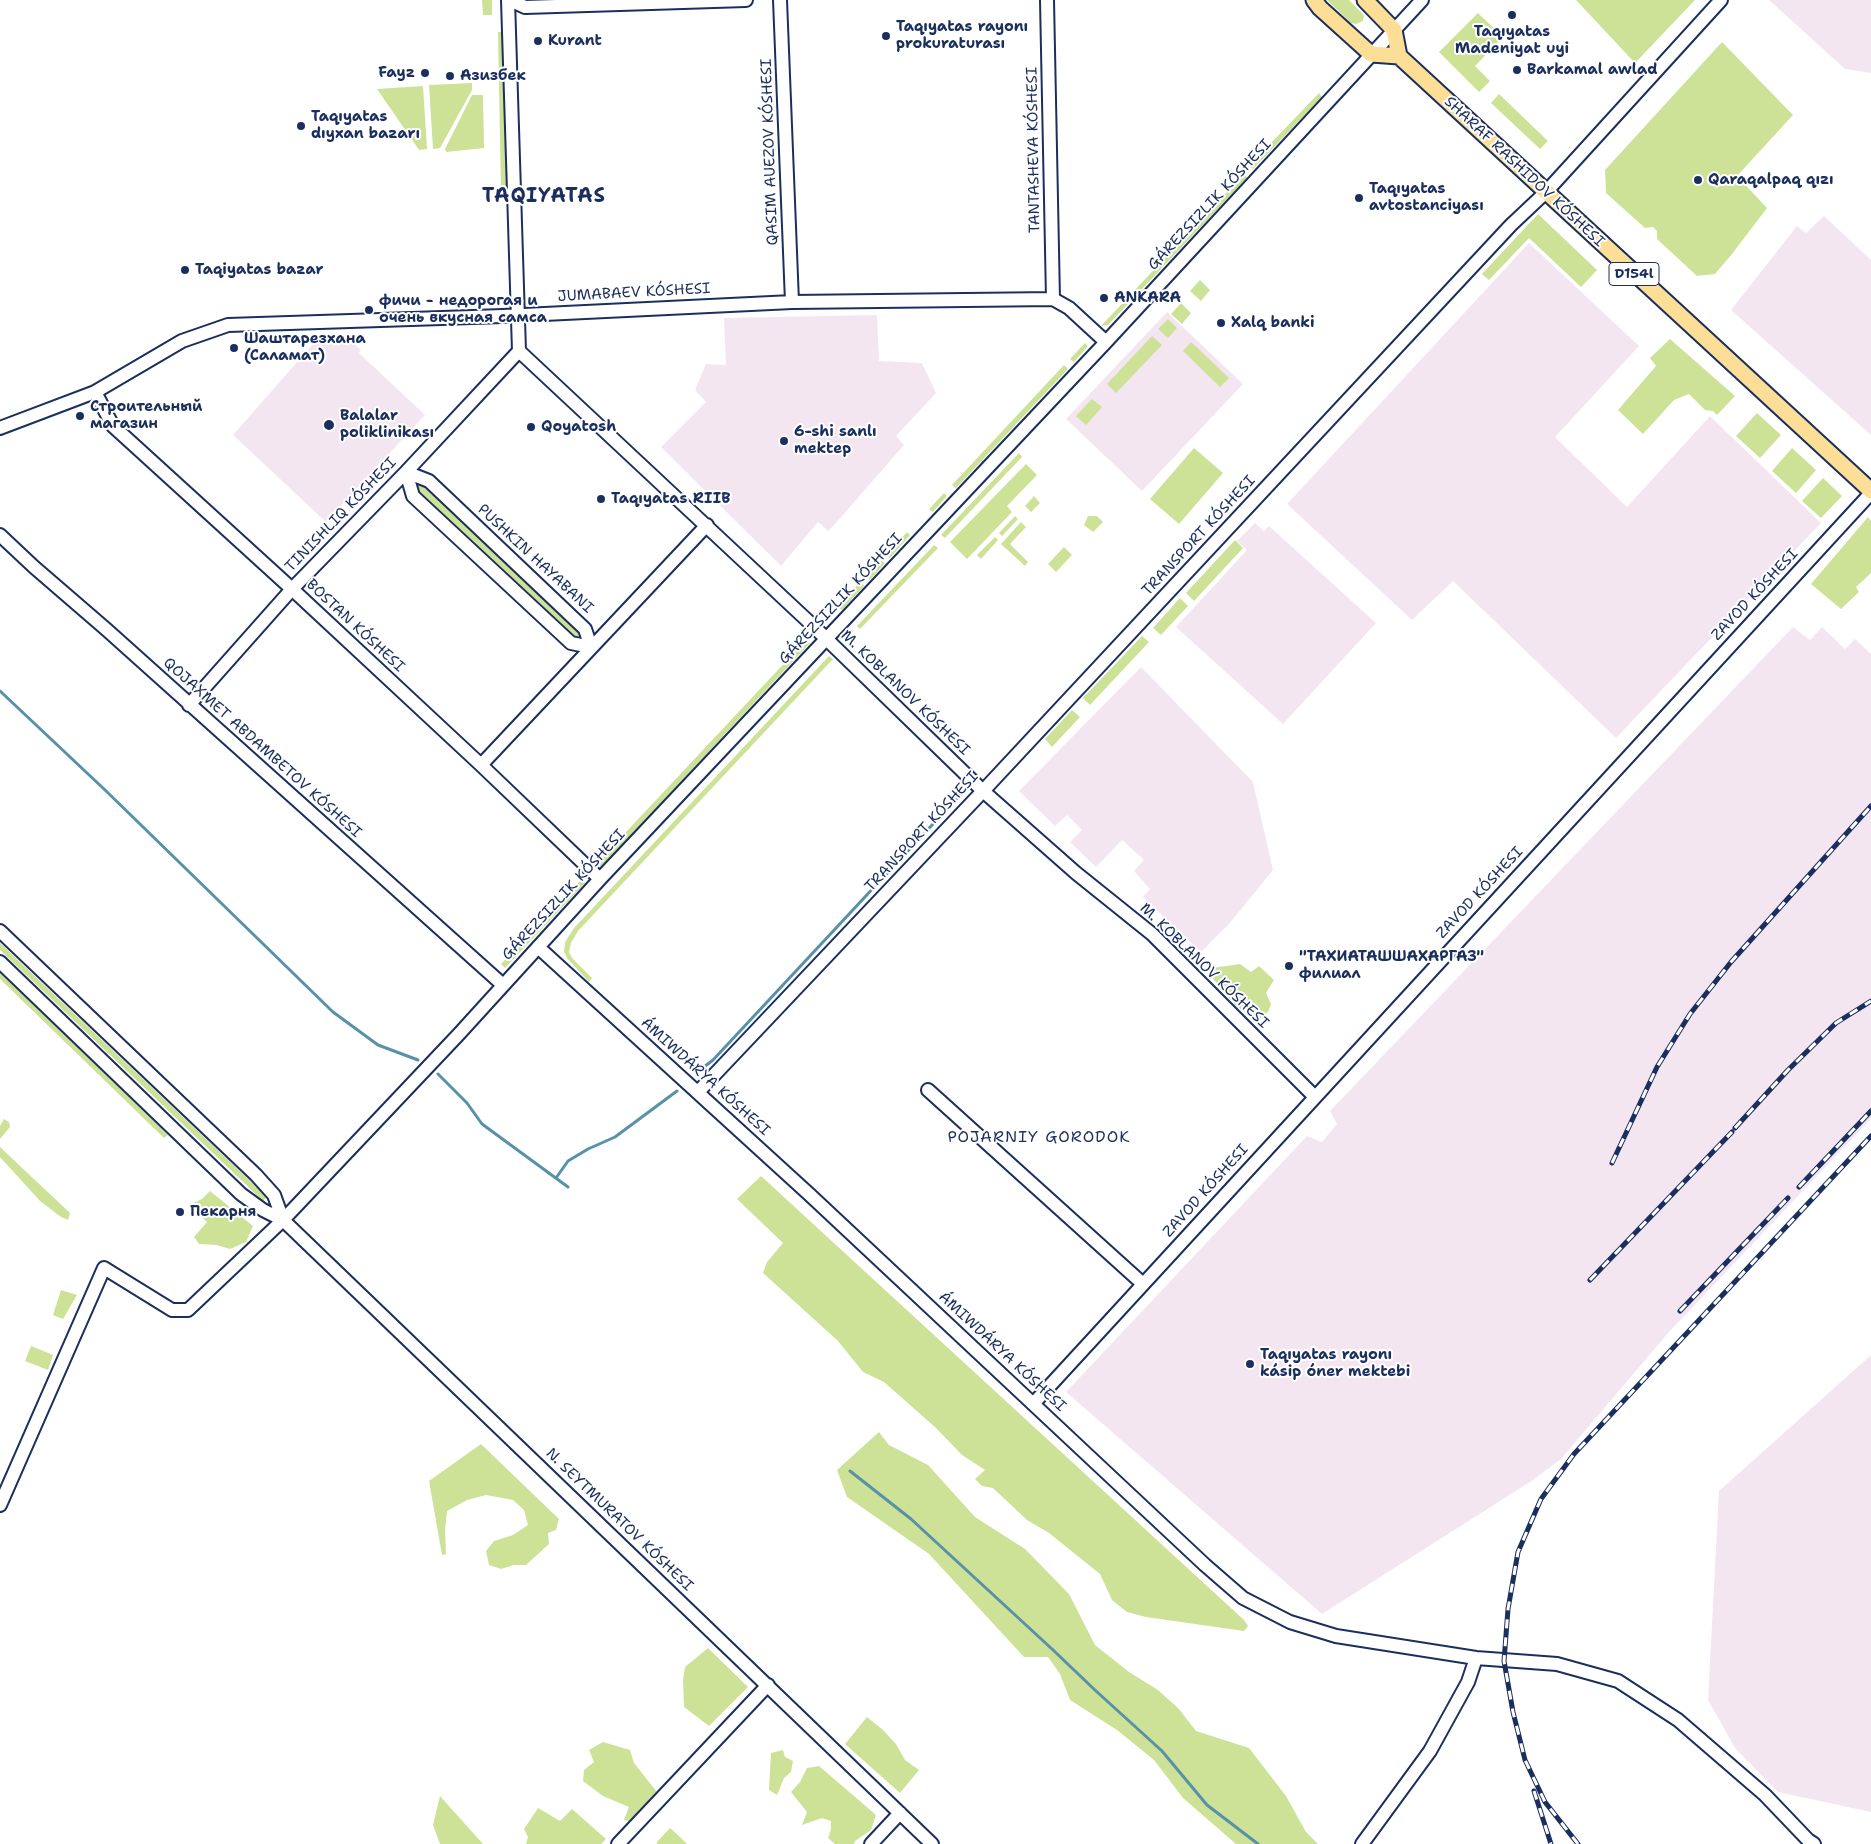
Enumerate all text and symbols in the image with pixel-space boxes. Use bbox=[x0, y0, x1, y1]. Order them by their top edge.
marker: Taqıyatas Madeniyat uyi bbox=[1506, 9, 1518, 21]
place label: Taqıyatas rayonı prokuraturası bbox=[896, 18, 1028, 53]
place label: Taqıyatas Madeniyat uyi bbox=[1455, 23, 1569, 58]
marker: Taqıyatas rayonı prokuraturası bbox=[880, 30, 892, 42]
place label: Kurant bbox=[548, 32, 602, 50]
marker: Kurant bbox=[532, 35, 544, 47]
street label: QASIM AUEZOV KÓSHESI bbox=[758, 58, 782, 246]
place label: Barkamal awlad bbox=[1527, 61, 1657, 79]
place label: Fayz bbox=[378, 64, 415, 82]
marker: Barkamal awlad bbox=[1511, 64, 1523, 76]
marker: Fayz bbox=[419, 67, 431, 79]
place label: Азизбек bbox=[460, 67, 526, 85]
street label: TANTASHEVA KÓSHESI bbox=[1024, 67, 1044, 233]
marker: Азизбек bbox=[444, 70, 456, 82]
street label: SHARAF RASHIDOV KÓSHESI bbox=[1440, 93, 1608, 251]
place label: Taqıyatas dıyxan bazarı bbox=[311, 108, 420, 143]
marker: Taqıyatas dıyxan bazarı bbox=[295, 120, 307, 132]
street label: GÁREZSIZLIK KÓSHESI bbox=[1145, 136, 1275, 274]
place label: Qaraqalpaq qızı bbox=[1708, 171, 1834, 189]
marker: Qaraqalpaq qızı bbox=[1692, 174, 1704, 186]
place label: Taqıyatas avtostanciyası bbox=[1369, 180, 1484, 215]
district label: TAQIYATAS bbox=[481, 185, 607, 209]
marker: Taqıyatas avtostanciyası bbox=[1353, 192, 1365, 204]
place label: Taqiyatas bazar bbox=[195, 261, 323, 279]
road number: D154l bbox=[1609, 262, 1659, 286]
marker: Taqiyatas bazar bbox=[179, 264, 191, 276]
street label: JUMABAEV KÓSHESI bbox=[557, 280, 711, 306]
place label: ANKARA bbox=[1114, 289, 1181, 307]
place label: фичи - недорогая и очень вкусная самса bbox=[379, 292, 547, 327]
marker: ANKARA bbox=[1098, 292, 1110, 304]
marker: фичи - недорогая и очень вкусная самса bbox=[363, 304, 375, 316]
place label: Xalq banki bbox=[1231, 314, 1315, 332]
marker: Xalq banki bbox=[1215, 317, 1227, 329]
place label: Шаштарезхана (Саламат) bbox=[244, 330, 366, 365]
marker: Шаштарезхана (Саламат) bbox=[228, 342, 240, 354]
place label: Строительный магазин bbox=[90, 398, 202, 433]
place label: Balalar poliklinikası bbox=[340, 407, 434, 442]
marker: Строительный магазин bbox=[74, 410, 86, 422]
marker: Balalar poliklinikası bbox=[322, 418, 336, 432]
place label: Qoyatosh bbox=[541, 418, 616, 436]
marker: Qoyatosh bbox=[525, 421, 537, 433]
place label: 6-shi sanlı mektep bbox=[794, 423, 877, 458]
marker: 6-shi sanlı mektep bbox=[778, 435, 790, 447]
street label: TINISHLIQ KÓSHESI bbox=[282, 454, 400, 576]
street label: TRANSPORT KÓSHESI bbox=[1139, 472, 1259, 600]
place label: Taqıyatas RIIB bbox=[611, 490, 731, 508]
marker: Taqıyatas RIIB bbox=[595, 493, 607, 505]
street label: PUSHKIN HAYABANI bbox=[473, 501, 597, 617]
street label: GÁREZSIZLIK KÓSHESI bbox=[776, 530, 906, 668]
street label: ZAVOD KÓSHESI bbox=[1708, 545, 1802, 645]
street label: BOSTAN KÓSHESI bbox=[302, 576, 408, 676]
street label: M. KOBLANOV KÓSHESI bbox=[837, 627, 973, 759]
street label: QOJAXMET ABDAMBETOV KÓSHESI bbox=[159, 654, 365, 842]
street label: TRANSPORT KÓSHESI bbox=[862, 768, 982, 896]
street label: GÁREZSIZLIK KÓSHESI bbox=[499, 826, 629, 964]
street label: ZAVOD KÓSHESI bbox=[1433, 843, 1527, 943]
street label: M. KOBLANOV KÓSHESI bbox=[1136, 900, 1272, 1032]
place label: "ТАХИАТАШШАХАРГАЗ" филиал bbox=[1299, 948, 1484, 983]
marker: "ТАХИАТАШШАХАРГАЗ" филиал bbox=[1283, 960, 1295, 972]
street label: ÁMIWDÁRYA KÓSHESI bbox=[637, 1014, 773, 1140]
district label: POJARNIY GORODOK bbox=[945, 1128, 1133, 1148]
street label: ZAVOD KÓSHESI bbox=[1160, 1141, 1252, 1241]
place label: Пекарня bbox=[190, 1203, 256, 1221]
marker: Пекарня bbox=[174, 1206, 186, 1218]
street label: ÁMIWDÁRYA KÓSHESI bbox=[935, 1288, 1069, 1416]
place label: Taqıyatas rayonı kásip óner mektebi bbox=[1260, 1346, 1410, 1381]
marker: Taqıyatas rayonı kásip óner mektebi bbox=[1244, 1358, 1256, 1370]
street label: N. SEYTMURATOV KÓSHESI bbox=[542, 1445, 696, 1595]

